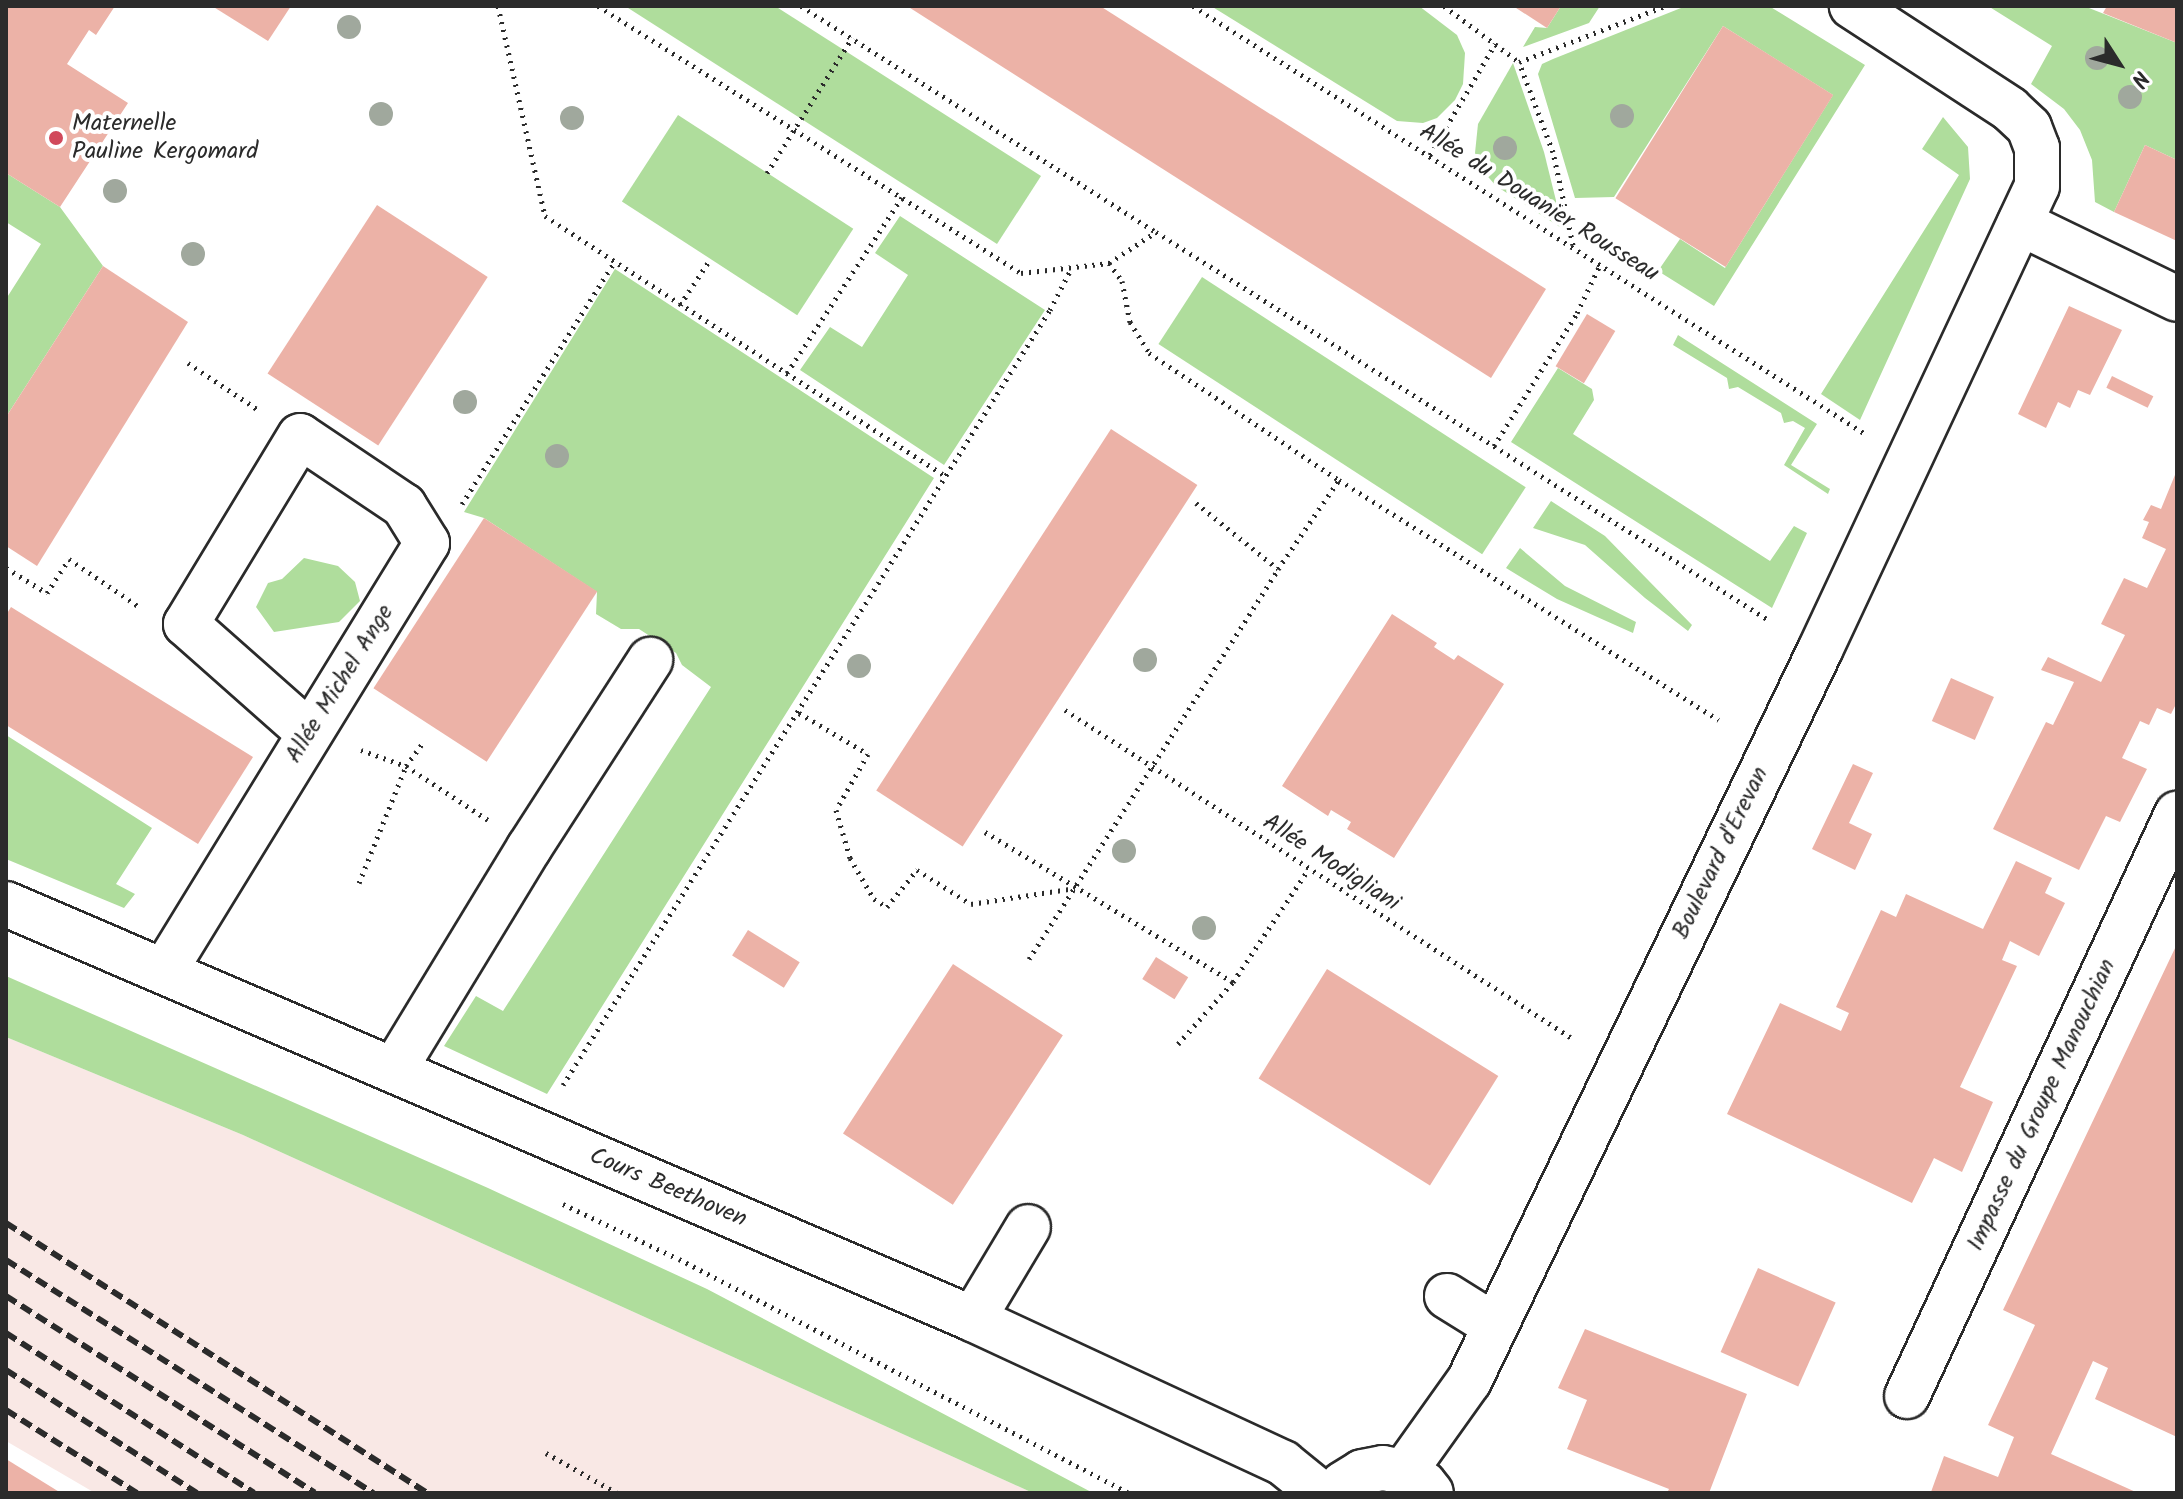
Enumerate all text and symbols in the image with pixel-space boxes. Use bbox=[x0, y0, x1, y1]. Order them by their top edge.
north arrow bbox=[2079, 24, 2159, 104]
text: N bbox=[2121, 62, 2157, 94]
place label: Maternelle Pauline Kergomard bbox=[72, 110, 258, 166]
street label: Allée du Douanier Rousseau bbox=[1414, 117, 1664, 289]
marker: Maternelle Pauline Kergomard bbox=[47, 129, 65, 147]
street label: Allée Michel Ange bbox=[280, 599, 400, 769]
street label: Boulevard d'Erevan bbox=[1667, 762, 1775, 944]
street label: Allée Modigliani bbox=[1257, 808, 1405, 918]
street label: Impasse du Groupe Manouchian bbox=[1962, 954, 2122, 1256]
street label: Cours Beethoven bbox=[585, 1142, 751, 1234]

